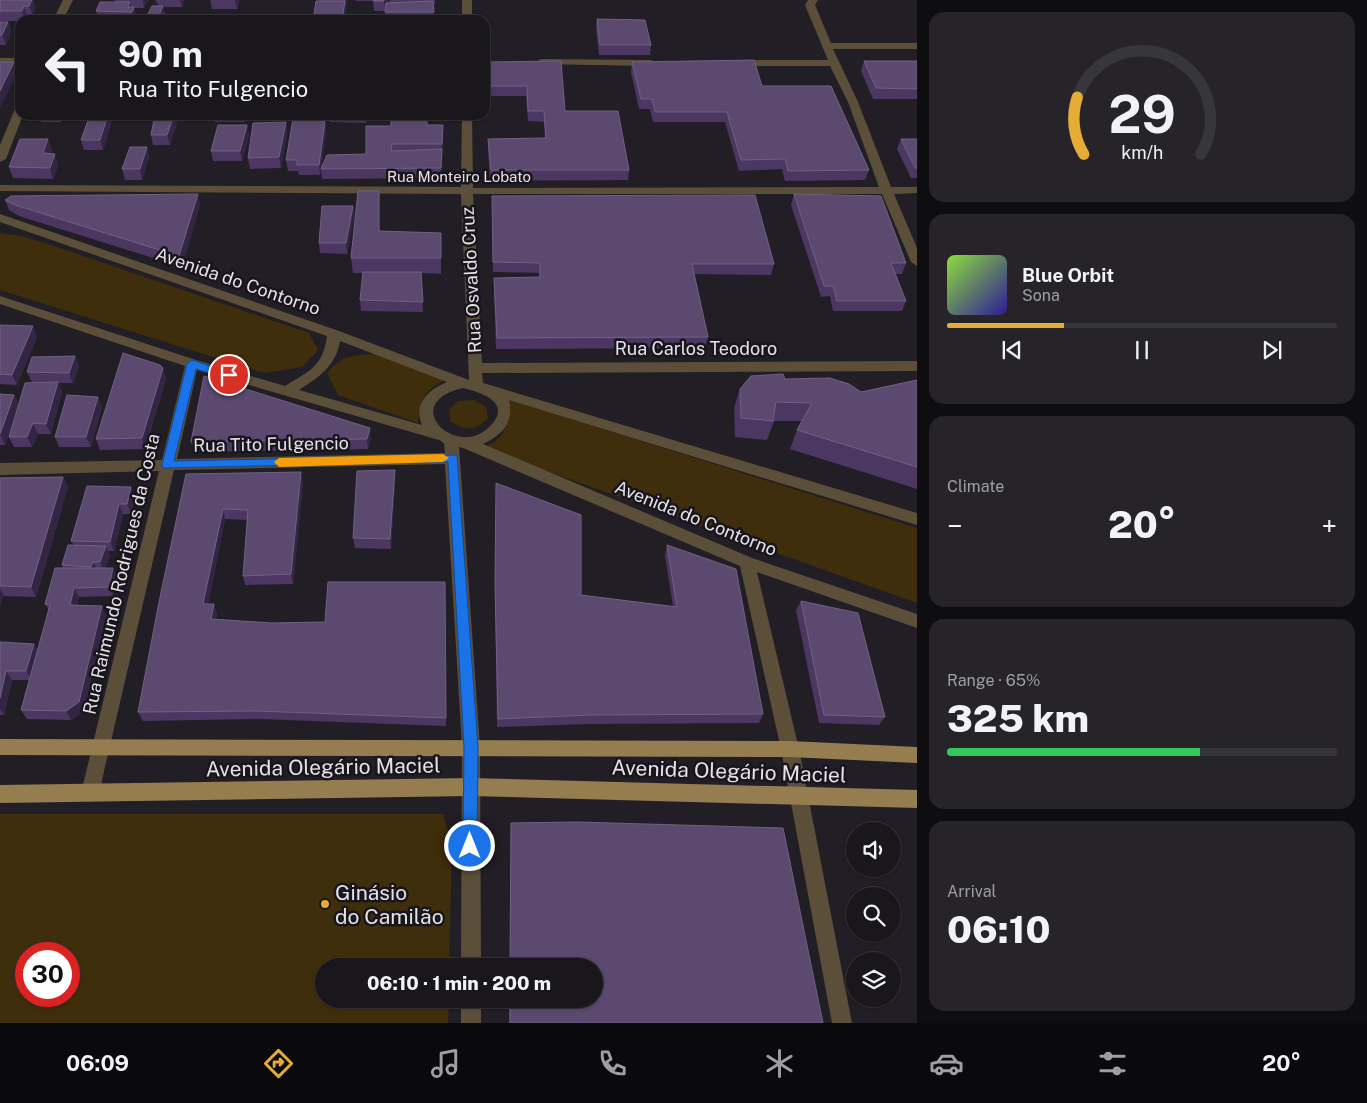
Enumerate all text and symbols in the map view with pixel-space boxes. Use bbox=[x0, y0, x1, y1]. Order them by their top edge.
text: 90 m bbox=[118, 34, 203, 75]
icon: left bbox=[35, 35, 100, 100]
text: Rua Tito Fulgencio bbox=[118, 76, 308, 102]
text: 29 bbox=[1108, 84, 1176, 145]
text: km/h bbox=[1121, 142, 1163, 163]
street label: Rua Monteiro Lobato bbox=[387, 168, 531, 185]
street label: Rua Osvaldo Cruz bbox=[457, 206, 485, 354]
street label: Avenida do Contorno bbox=[153, 243, 323, 319]
text: Blue Orbit bbox=[1022, 264, 1114, 286]
text: Sona bbox=[1022, 286, 1060, 305]
icon: previous bbox=[998, 336, 1026, 364]
icon: pause bbox=[1128, 336, 1156, 364]
icon: next bbox=[1258, 336, 1286, 364]
street label: Rua Carlos Teodoro bbox=[615, 338, 777, 359]
pin bbox=[208, 354, 250, 396]
icon: arrive bbox=[215, 361, 243, 389]
street label: Rua Raimundo Rodrigues da Costa bbox=[78, 432, 164, 716]
street label: Rua Tito Fulgencio bbox=[193, 432, 349, 456]
street label: Avenida do Contorno bbox=[612, 476, 780, 560]
text: Climate bbox=[947, 477, 1004, 496]
text: 20° bbox=[1108, 502, 1176, 547]
text: − bbox=[947, 509, 963, 542]
text: + bbox=[1321, 509, 1337, 542]
text: Range · 65% bbox=[947, 671, 1040, 690]
text: 325 km bbox=[947, 696, 1089, 741]
street label: Avenida Olegário Maciel bbox=[205, 752, 441, 782]
street label: Avenida Olegário Maciel bbox=[611, 754, 847, 788]
position arrow bbox=[443, 819, 495, 871]
map controls bbox=[846, 822, 901, 1007]
button: sound bbox=[846, 822, 901, 877]
place label: Ginásio do Camilão bbox=[335, 880, 444, 929]
text: Arrival bbox=[947, 882, 996, 901]
button: search bbox=[846, 887, 901, 942]
marker: Ginásio do Camilão bbox=[319, 898, 331, 910]
text: 06:10 bbox=[947, 907, 1050, 952]
speed limit sign: 30 bbox=[15, 942, 80, 1007]
button: layers bbox=[846, 952, 901, 1007]
text: 06:10 · 1 min · 200 m bbox=[367, 972, 551, 994]
icon: directions bbox=[261, 1046, 296, 1081]
icon: music bbox=[428, 1046, 463, 1081]
icon: phone bbox=[595, 1046, 630, 1081]
icon: climate bbox=[762, 1046, 797, 1081]
icon: car bbox=[929, 1046, 964, 1081]
icon: filters bbox=[1095, 1046, 1130, 1081]
text: 06:09 bbox=[66, 1050, 129, 1076]
text: 20° bbox=[1262, 1050, 1301, 1076]

